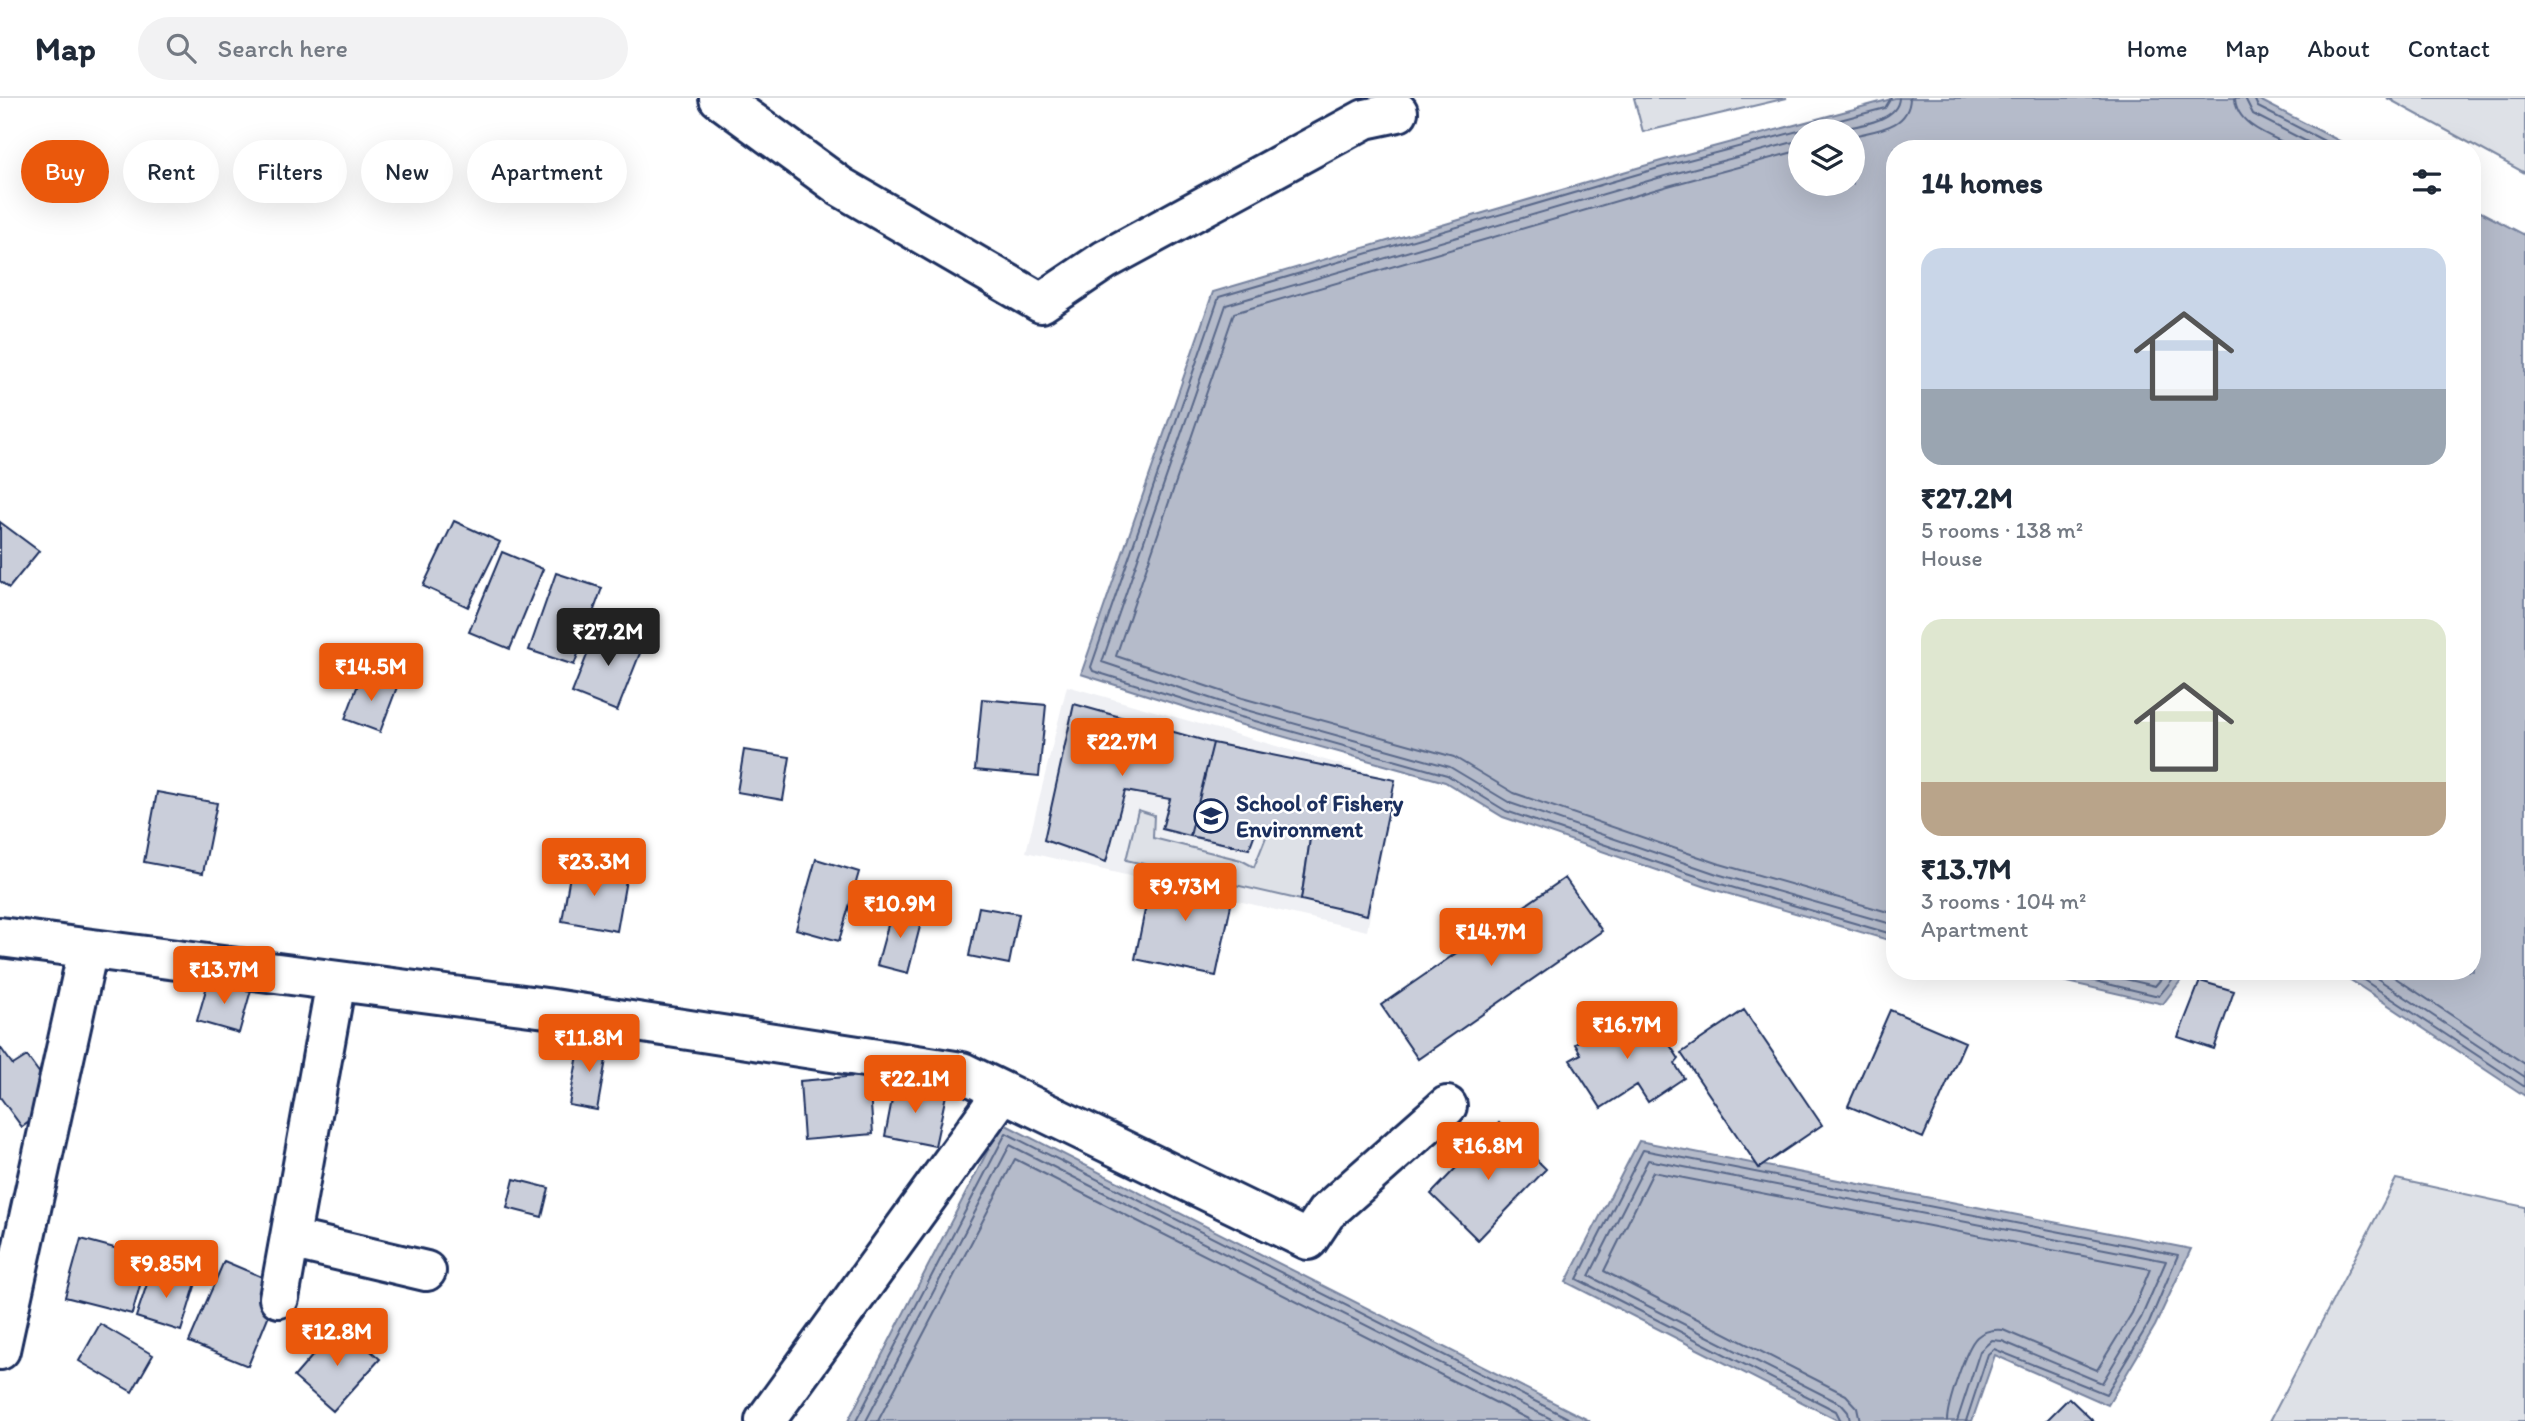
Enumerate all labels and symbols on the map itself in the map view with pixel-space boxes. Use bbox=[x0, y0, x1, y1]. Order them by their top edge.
pin: ₹27.2M bbox=[551, 608, 665, 668]
pin: ₹14.5M bbox=[314, 644, 428, 703]
pin: ₹22.7M bbox=[1065, 718, 1179, 778]
place label: School of Fishery Environment bbox=[1236, 789, 1403, 843]
school or university icon: School of Fishery Environment bbox=[1192, 797, 1230, 835]
pin: ₹23.3M bbox=[537, 838, 651, 898]
pin: ₹9.73M bbox=[1128, 864, 1242, 923]
pin: ₹10.9M bbox=[843, 880, 957, 940]
pin: ₹14.7M bbox=[1434, 908, 1548, 968]
pin: ₹13.7M bbox=[167, 946, 281, 1006]
pin: ₹16.7M bbox=[1570, 1002, 1684, 1061]
pin: ₹11.8M bbox=[532, 1014, 646, 1074]
pin: ₹22.1M bbox=[858, 1056, 972, 1115]
pin: ₹16.8M bbox=[1431, 1122, 1545, 1182]
pin: ₹9.85M bbox=[109, 1240, 223, 1300]
pin: ₹12.8M bbox=[280, 1308, 394, 1368]

